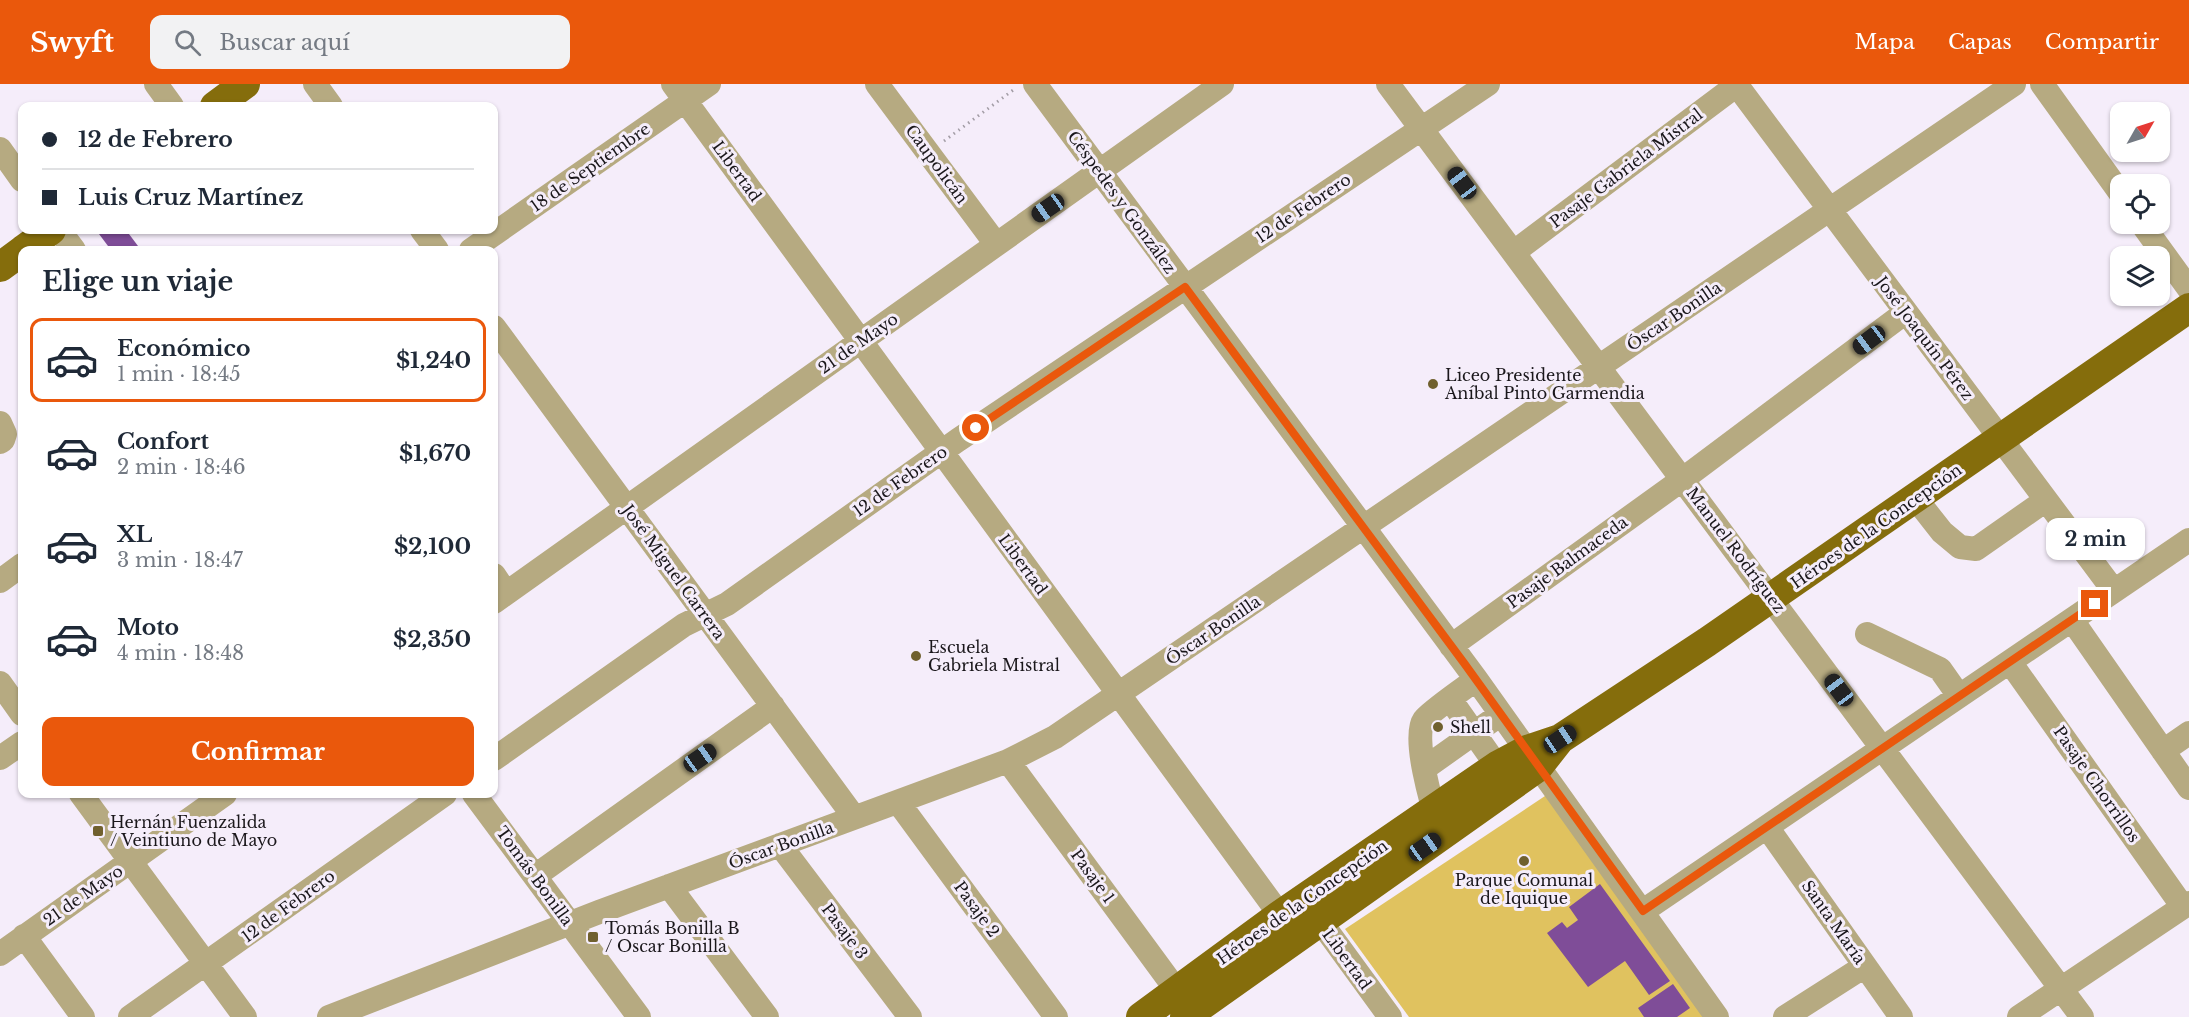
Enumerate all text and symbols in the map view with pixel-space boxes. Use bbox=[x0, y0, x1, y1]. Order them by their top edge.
search box bbox=[150, 15, 570, 69]
text: Swyft bbox=[30, 25, 114, 60]
icon: search bbox=[171, 26, 204, 59]
text: Buscar aquí bbox=[219, 29, 350, 56]
text: Mapa bbox=[1855, 29, 1915, 55]
text: Capas bbox=[1948, 29, 2012, 55]
text: Compartir bbox=[2045, 29, 2159, 55]
north arrow bbox=[2110, 102, 2170, 162]
map controls bbox=[2110, 102, 2170, 306]
street label: Pasaje Gabriela Mistral bbox=[1546, 104, 1706, 232]
street label: 18 de Septiembre bbox=[526, 118, 654, 216]
street label: Caupolicán bbox=[902, 121, 972, 207]
text: 12 de Febrero bbox=[78, 126, 233, 153]
street label: Céspedes y González bbox=[1064, 127, 1181, 277]
street label: Libertad bbox=[708, 137, 766, 205]
car bbox=[1444, 163, 1480, 203]
street label: 12 de Febrero bbox=[1252, 169, 1354, 247]
button: locate bbox=[2110, 174, 2170, 234]
text: Luis Cruz Martínez bbox=[78, 184, 304, 211]
car bbox=[1028, 190, 1068, 226]
button: layers bbox=[2110, 246, 2170, 306]
text: Elige un viaje bbox=[42, 265, 233, 298]
street label: José Joaquín Pérez bbox=[1871, 270, 1978, 404]
street label: Óscar Bonilla bbox=[1623, 277, 1725, 355]
street label: 21 de Mayo bbox=[814, 308, 902, 378]
car bbox=[1849, 322, 1889, 358]
icon: car bbox=[45, 333, 99, 387]
text: Económico bbox=[117, 335, 250, 362]
text: $1,240 bbox=[396, 347, 471, 374]
text: 1 min · 18:45 bbox=[117, 362, 241, 386]
place label: Liceo Presidente Aníbal Pinto Garmendia bbox=[1444, 365, 1645, 403]
marker: Liceo Presidente Aníbal Pinto Garmendia bbox=[1426, 377, 1440, 391]
route start bbox=[962, 414, 989, 441]
icon: car bbox=[45, 426, 99, 480]
text: Confort bbox=[117, 428, 209, 455]
text: $1,670 bbox=[399, 440, 471, 467]
street label: 12 de Febrero bbox=[849, 441, 951, 521]
text: 2 min · 18:46 bbox=[117, 455, 246, 479]
street label: Héroes de la Concepción bbox=[1787, 459, 1965, 593]
street label: Manuel Rodríguez bbox=[1682, 483, 1790, 617]
street label: José Miguel Carrera bbox=[617, 499, 730, 644]
street label: Pasaje Balmaceda bbox=[1503, 511, 1631, 612]
callout: 2 min bbox=[2046, 517, 2144, 559]
icon: car bbox=[45, 519, 99, 573]
text: XL bbox=[117, 521, 152, 548]
text: 2 min bbox=[2064, 527, 2127, 551]
street label: Libertad bbox=[994, 530, 1052, 598]
text: $2,100 bbox=[394, 533, 471, 560]
text: 3 min · 18:47 bbox=[117, 548, 243, 572]
route end bbox=[2081, 590, 2108, 617]
street label: Óscar Bonilla bbox=[1162, 591, 1264, 669]
icon: car bbox=[45, 612, 99, 666]
text: Moto bbox=[117, 614, 179, 641]
text: $2,350 bbox=[393, 626, 471, 653]
place label: Escuela Gabriela Mistral bbox=[928, 637, 1060, 675]
text: 4 min · 18:48 bbox=[117, 641, 244, 665]
marker: Escuela Gabriela Mistral bbox=[909, 649, 923, 663]
car bbox=[1821, 670, 1857, 710]
button: Confirmar bbox=[42, 717, 474, 786]
place label: Shell bbox=[1450, 717, 1491, 737]
marker: Shell bbox=[1431, 720, 1445, 734]
car bbox=[1540, 721, 1580, 757]
street label: Pasaje Chorrillos bbox=[2049, 722, 2145, 846]
car bbox=[680, 740, 720, 776]
place label: Hernán Fuenzalida / Veintiuno de Mayo bbox=[110, 812, 277, 850]
street label: Óscar Bonilla bbox=[726, 817, 836, 873]
street label: Tomás Bonilla bbox=[492, 822, 578, 930]
marker: Hernán Fuenzalida / Veintiuno de Mayo bbox=[91, 824, 105, 838]
car bbox=[1405, 829, 1445, 865]
street label: Héroes de la Concepción bbox=[1213, 835, 1391, 969]
street label: Pasaje 1 bbox=[1067, 845, 1119, 907]
marker: Parque Comunal de Iquique bbox=[1517, 854, 1531, 868]
street label: 21 de Mayo bbox=[39, 860, 127, 930]
street label: 12 de Febrero bbox=[237, 865, 339, 947]
place label: Parque Comunal de Iquique bbox=[1455, 870, 1593, 908]
street label: Santa María bbox=[1798, 876, 1870, 968]
street label: Pasaje 2 bbox=[950, 877, 1004, 941]
street label: Pasaje 3 bbox=[818, 899, 872, 963]
place label: Tomás Bonilla B / Oscar Bonilla bbox=[605, 918, 740, 956]
street label: Libertad bbox=[1318, 925, 1376, 993]
marker: Tomás Bonilla B / Oscar Bonilla bbox=[586, 930, 600, 944]

